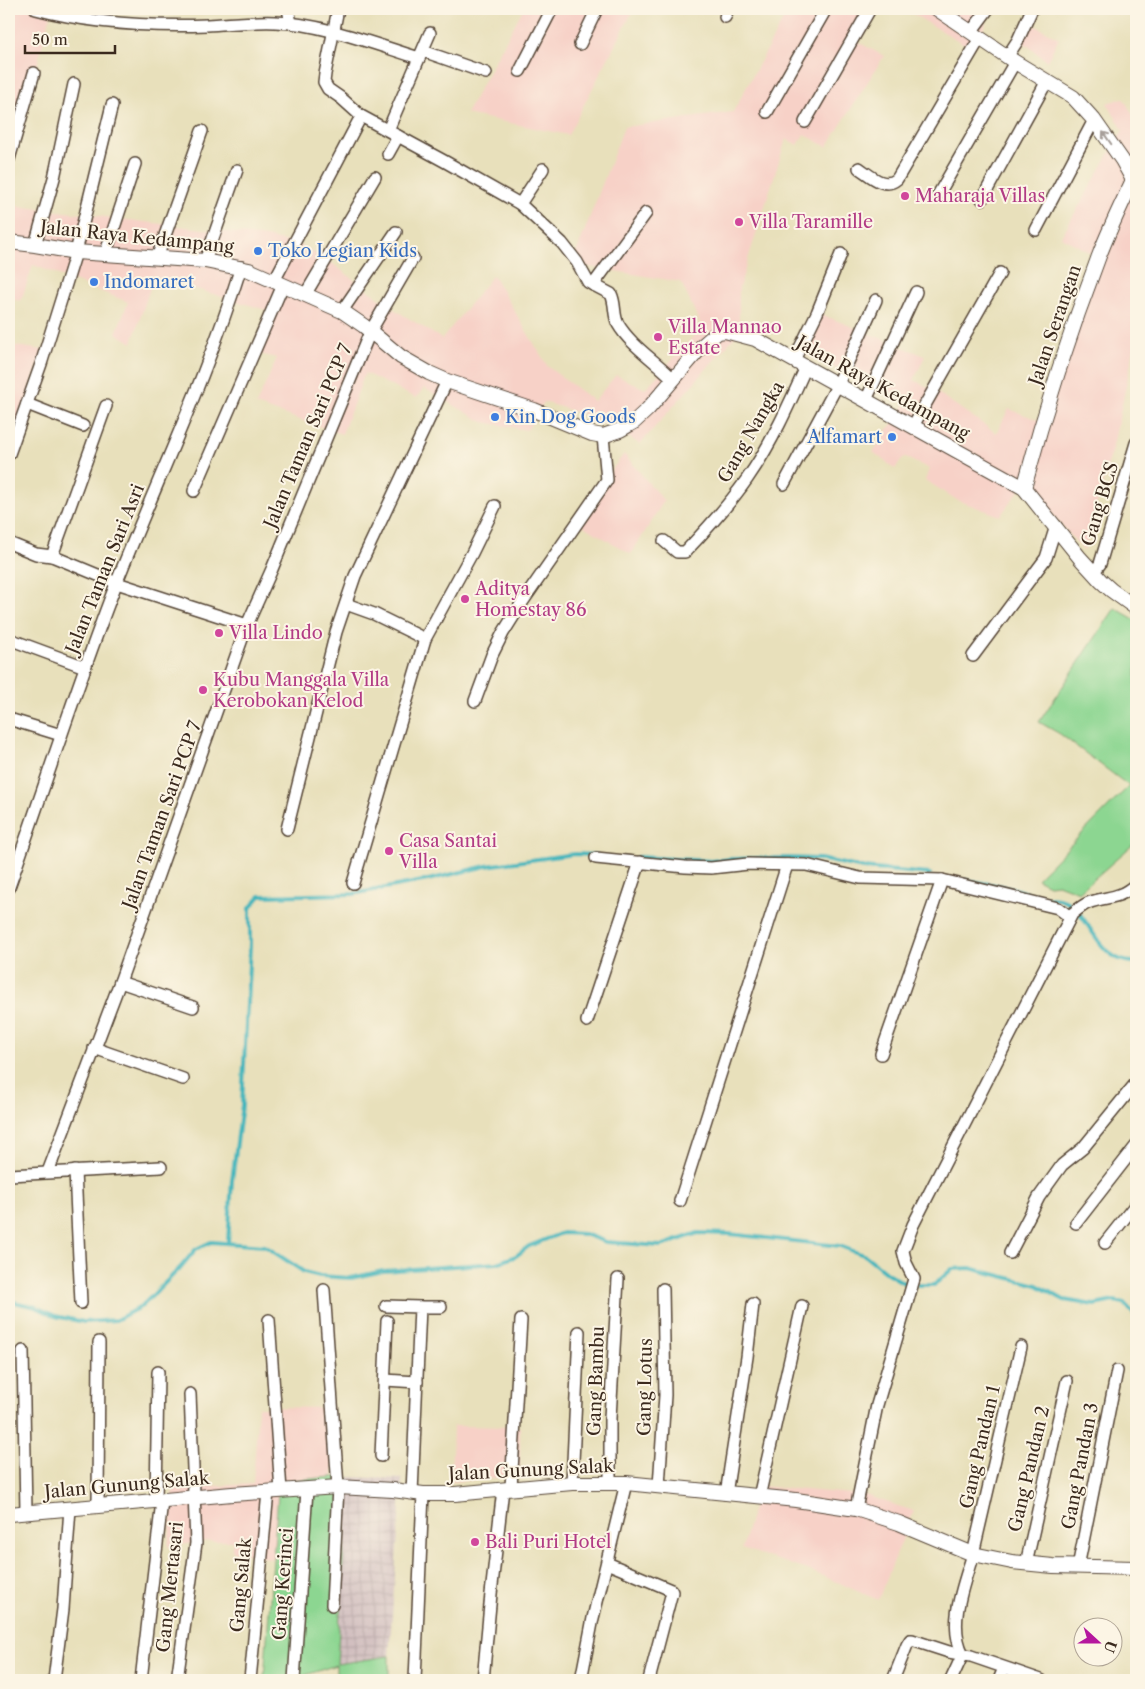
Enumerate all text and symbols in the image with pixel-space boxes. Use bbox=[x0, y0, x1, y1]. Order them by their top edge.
scale bar bbox=[25, 22, 115, 54]
text: 50 m bbox=[32, 30, 68, 49]
one-way arrow bbox=[1102, 132, 1112, 146]
place label: Maharaja Villas bbox=[915, 185, 1045, 207]
marker: Maharaja Villas bbox=[899, 190, 911, 202]
place label: Villa Taramille bbox=[748, 211, 873, 233]
street label: Jalan Raya Kedampang bbox=[36, 216, 235, 258]
marker: Villa Taramille bbox=[733, 216, 745, 228]
place label: Toko Legian Kids bbox=[268, 240, 417, 262]
marker: Toko Legian Kids bbox=[252, 245, 264, 257]
street label: Jalan Serangan bbox=[1023, 262, 1086, 391]
place label: Indomaret bbox=[104, 271, 195, 293]
marker: Indomaret bbox=[88, 276, 100, 288]
place label: Villa Mannao Estate bbox=[667, 316, 782, 359]
street label: Jalan Raya Kedampang bbox=[790, 330, 974, 445]
marker: Villa Mannao Estate bbox=[652, 331, 664, 343]
street label: Jalan Taman Sari PCP 7 bbox=[258, 340, 357, 534]
street label: Gang Nangka bbox=[713, 377, 789, 487]
place label: Kin Dog Goods bbox=[505, 406, 636, 428]
marker: Kin Dog Goods bbox=[489, 411, 501, 423]
place label: Alfamart bbox=[806, 426, 883, 448]
marker: Alfamart bbox=[886, 431, 898, 443]
street label: Gang BCS bbox=[1077, 459, 1123, 549]
street label: Jalan Taman Sari Asri bbox=[60, 480, 149, 660]
place label: Aditya Homestay 86 bbox=[474, 578, 586, 621]
marker: Aditya Homestay 86 bbox=[459, 593, 471, 605]
place label: Villa Lindo bbox=[228, 622, 323, 644]
marker: Villa Lindo bbox=[213, 627, 225, 639]
place label: Kubu Manggala Villa Kerobokan Kelod bbox=[213, 669, 390, 712]
marker: Kubu Manggala Villa Kerobokan Kelod bbox=[197, 684, 209, 696]
street label: Jalan Taman Sari PCP 7 bbox=[117, 718, 206, 915]
place label: Casa Santai Villa bbox=[398, 830, 498, 873]
marker: Casa Santai Villa bbox=[383, 845, 395, 857]
street label: Gang Bambu bbox=[583, 1325, 609, 1437]
street label: Gang Lotus bbox=[633, 1338, 657, 1436]
street label: Gang Pandan 1 bbox=[955, 1383, 1005, 1511]
street label: Gang Pandan 3 bbox=[1057, 1401, 1103, 1531]
street label: Gang Pandan 2 bbox=[1004, 1404, 1054, 1534]
street label: Jalan Gunung Salak bbox=[445, 1455, 616, 1485]
street label: Jalan Gunung Salak bbox=[41, 1467, 212, 1503]
street label: Gang Mertasari bbox=[152, 1520, 188, 1653]
street label: Gang Kerinci bbox=[268, 1527, 298, 1641]
place label: Bali Puri Hotel bbox=[485, 1531, 611, 1553]
street label: Gang Salak bbox=[226, 1535, 256, 1633]
marker: Bali Puri Hotel bbox=[469, 1536, 481, 1548]
north arrow bbox=[1072, 1616, 1122, 1666]
text: U bbox=[1099, 1638, 1121, 1656]

